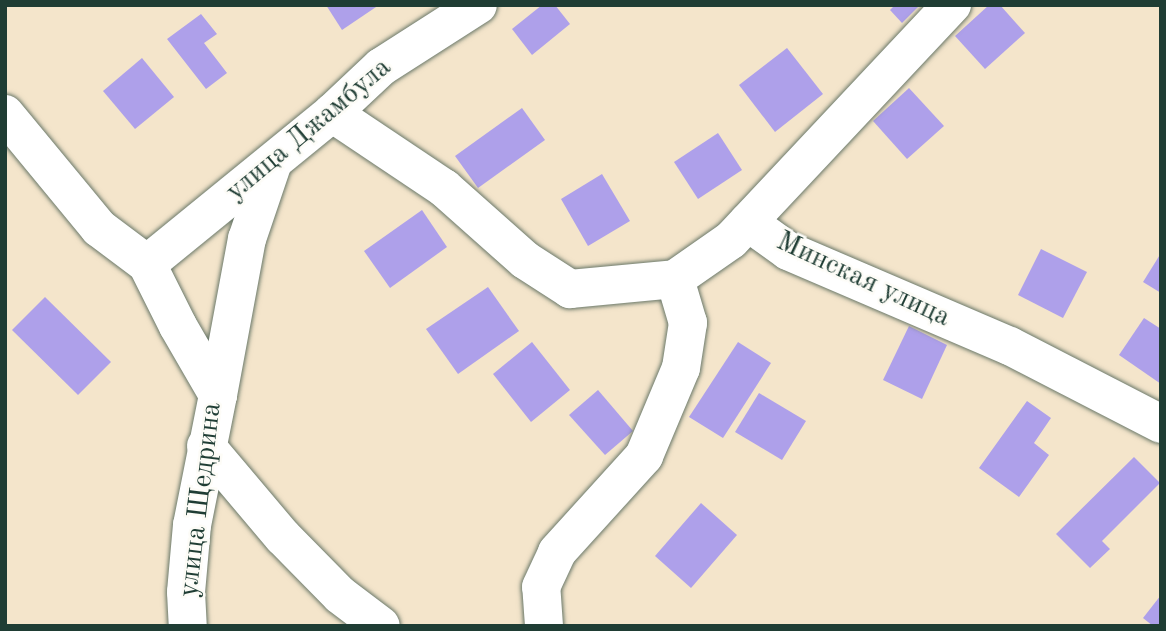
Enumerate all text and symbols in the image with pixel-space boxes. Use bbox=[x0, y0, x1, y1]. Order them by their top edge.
street label: улица Джамбула bbox=[220, 51, 398, 209]
street label: Минская улица bbox=[771, 225, 955, 335]
street label: улица Щедрина bbox=[172, 401, 230, 599]

